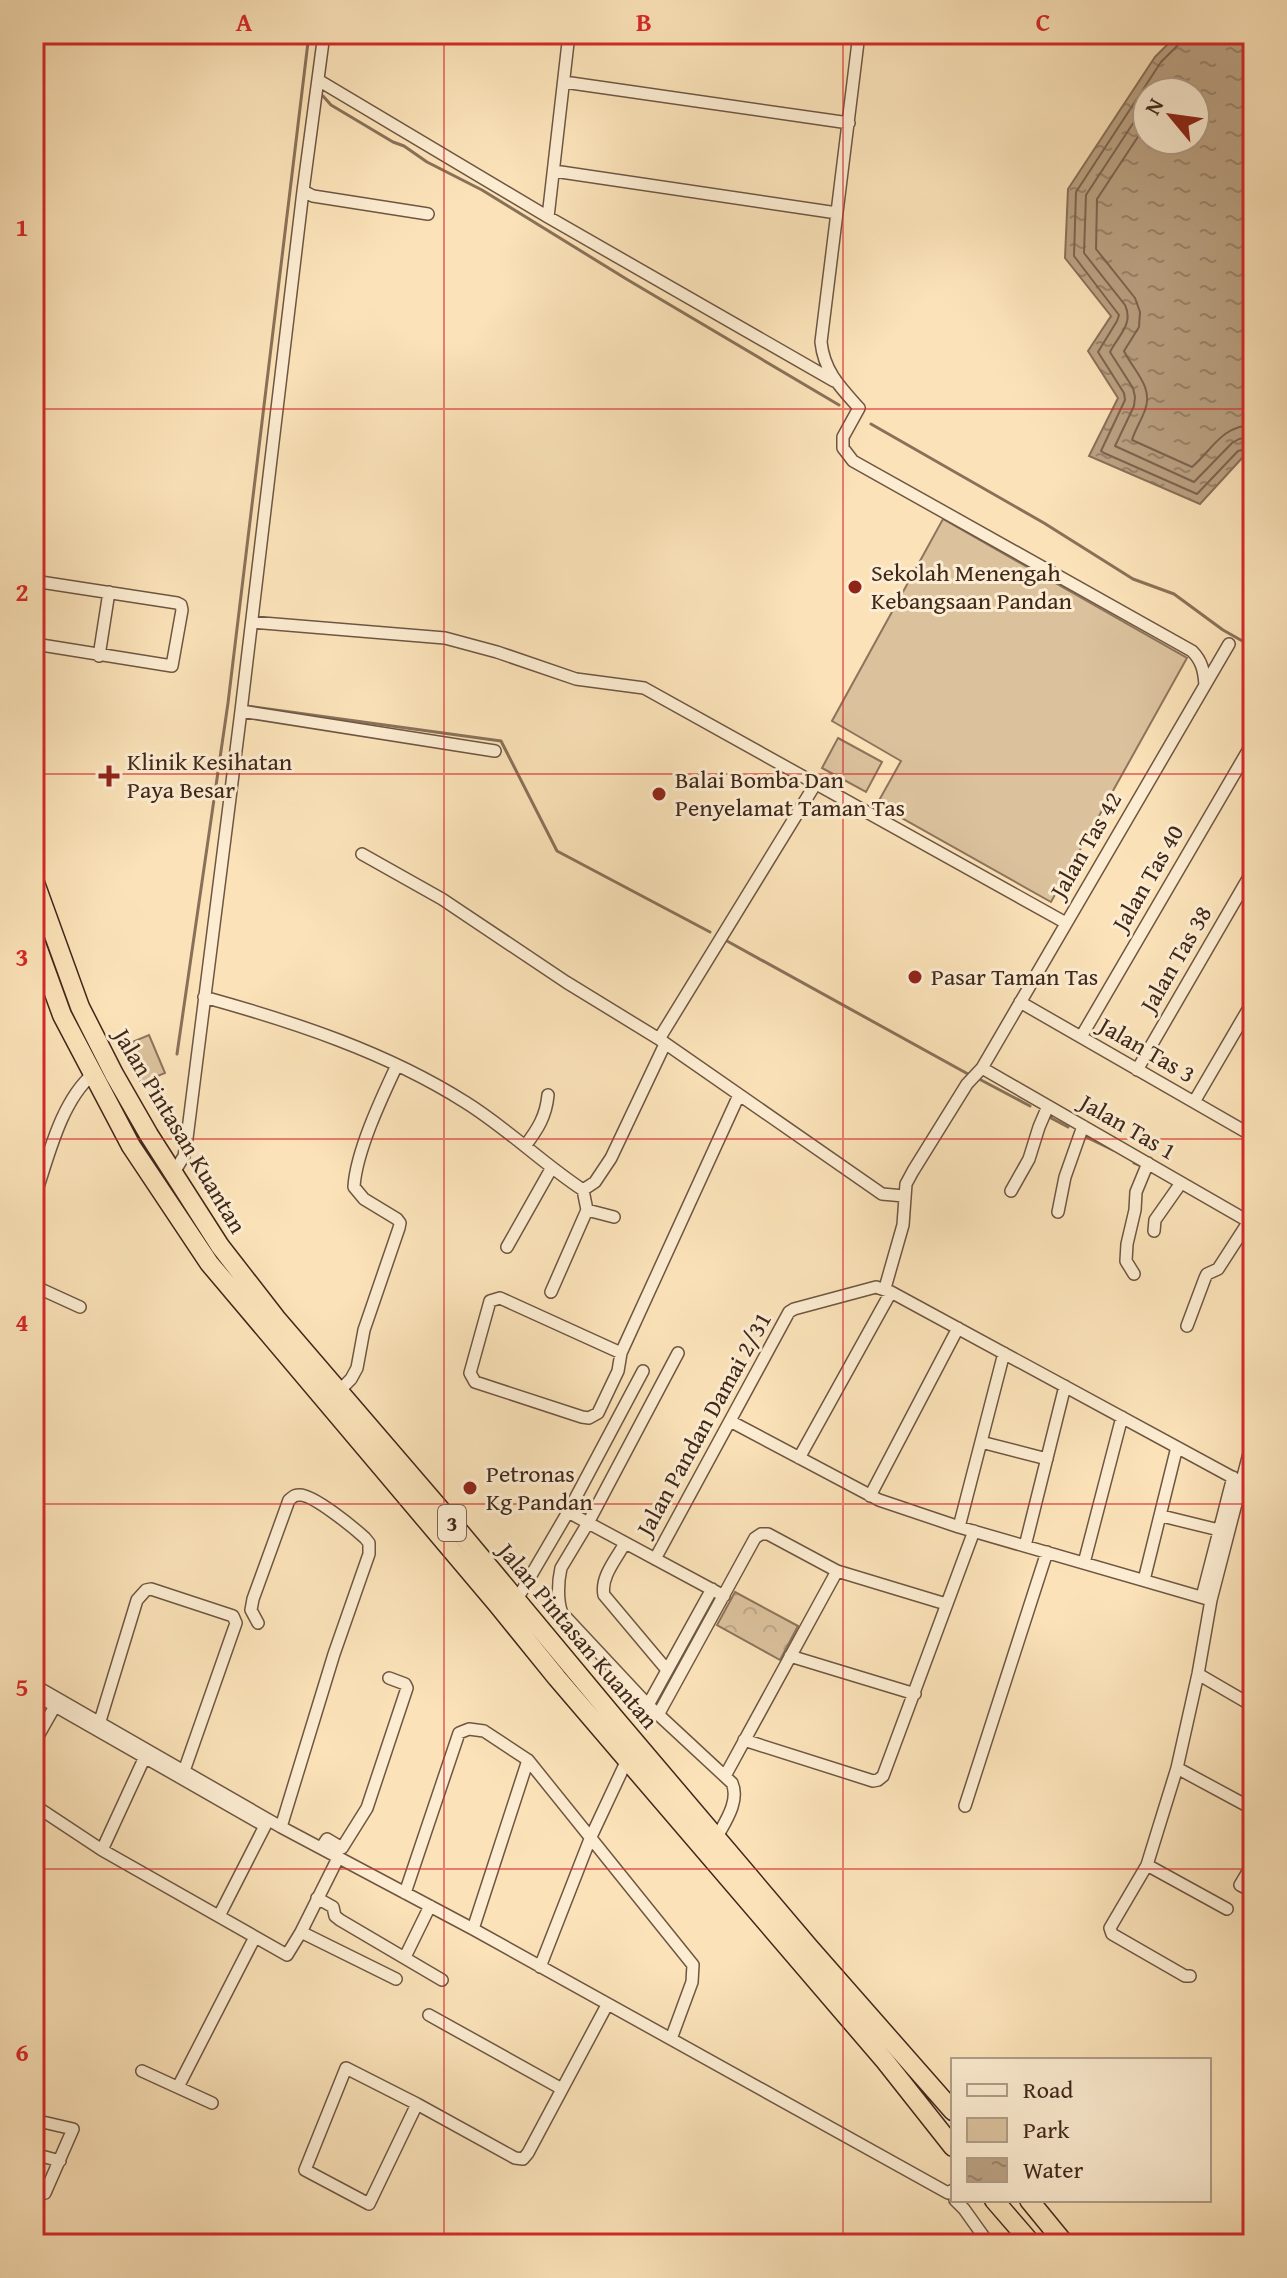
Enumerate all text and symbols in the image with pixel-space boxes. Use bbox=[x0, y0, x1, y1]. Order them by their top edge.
text: A bbox=[236, 2, 253, 41]
text: B bbox=[636, 2, 652, 41]
text: C bbox=[1036, 2, 1050, 41]
north arrow bbox=[1131, 76, 1211, 156]
text: N bbox=[1136, 92, 1171, 120]
text: 1 bbox=[15, 207, 29, 246]
place label: Sekolah Menengah Kebangsaan Pandan bbox=[871, 555, 1073, 618]
text: 2 bbox=[15, 572, 29, 611]
marker: Sekolah Menengah Kebangsaan Pandan bbox=[846, 578, 864, 596]
place label: Klinik Kesihatan Paya Besar bbox=[127, 744, 293, 807]
place label: Balai Bomba Dan Penyelamat Taman Tas bbox=[675, 762, 905, 825]
marker: Klinik Kesihatan Paya Besar bbox=[98, 765, 120, 787]
marker: Balai Bomba Dan Penyelamat Taman Tas bbox=[650, 785, 668, 803]
street label: Jalan Tas 42 bbox=[1040, 785, 1130, 907]
street label: Jalan Tas 40 bbox=[1102, 818, 1192, 940]
street label: Jalan Tas 38 bbox=[1130, 899, 1220, 1021]
text: 3 bbox=[15, 937, 29, 976]
place label: Pasar Taman Tas bbox=[931, 959, 1098, 994]
marker: Pasar Taman Tas bbox=[906, 968, 924, 986]
street label: Jalan Tas 3 bbox=[1090, 1006, 1202, 1091]
street label: Jalan Pintasan Kuantan bbox=[104, 1019, 256, 1240]
street label: Jalan Tas 1 bbox=[1071, 1083, 1183, 1168]
text: 4 bbox=[15, 1302, 29, 1341]
street label: Jalan Pandan Damai 2/31 bbox=[626, 1305, 780, 1545]
place label: Petronas Kg Pandan bbox=[486, 1456, 593, 1519]
marker: Petronas Kg Pandan bbox=[461, 1479, 479, 1497]
road number: 3 bbox=[438, 1505, 466, 1541]
street label: Jalan Pintasan Kuantan bbox=[488, 1533, 667, 1737]
text: 5 bbox=[15, 1667, 29, 1706]
text: 6 bbox=[15, 2032, 29, 2071]
legend bbox=[951, 2058, 1211, 2202]
text: Road bbox=[1023, 2072, 1073, 2107]
text: Park bbox=[1023, 2112, 1070, 2147]
text: Water bbox=[1023, 2152, 1084, 2187]

